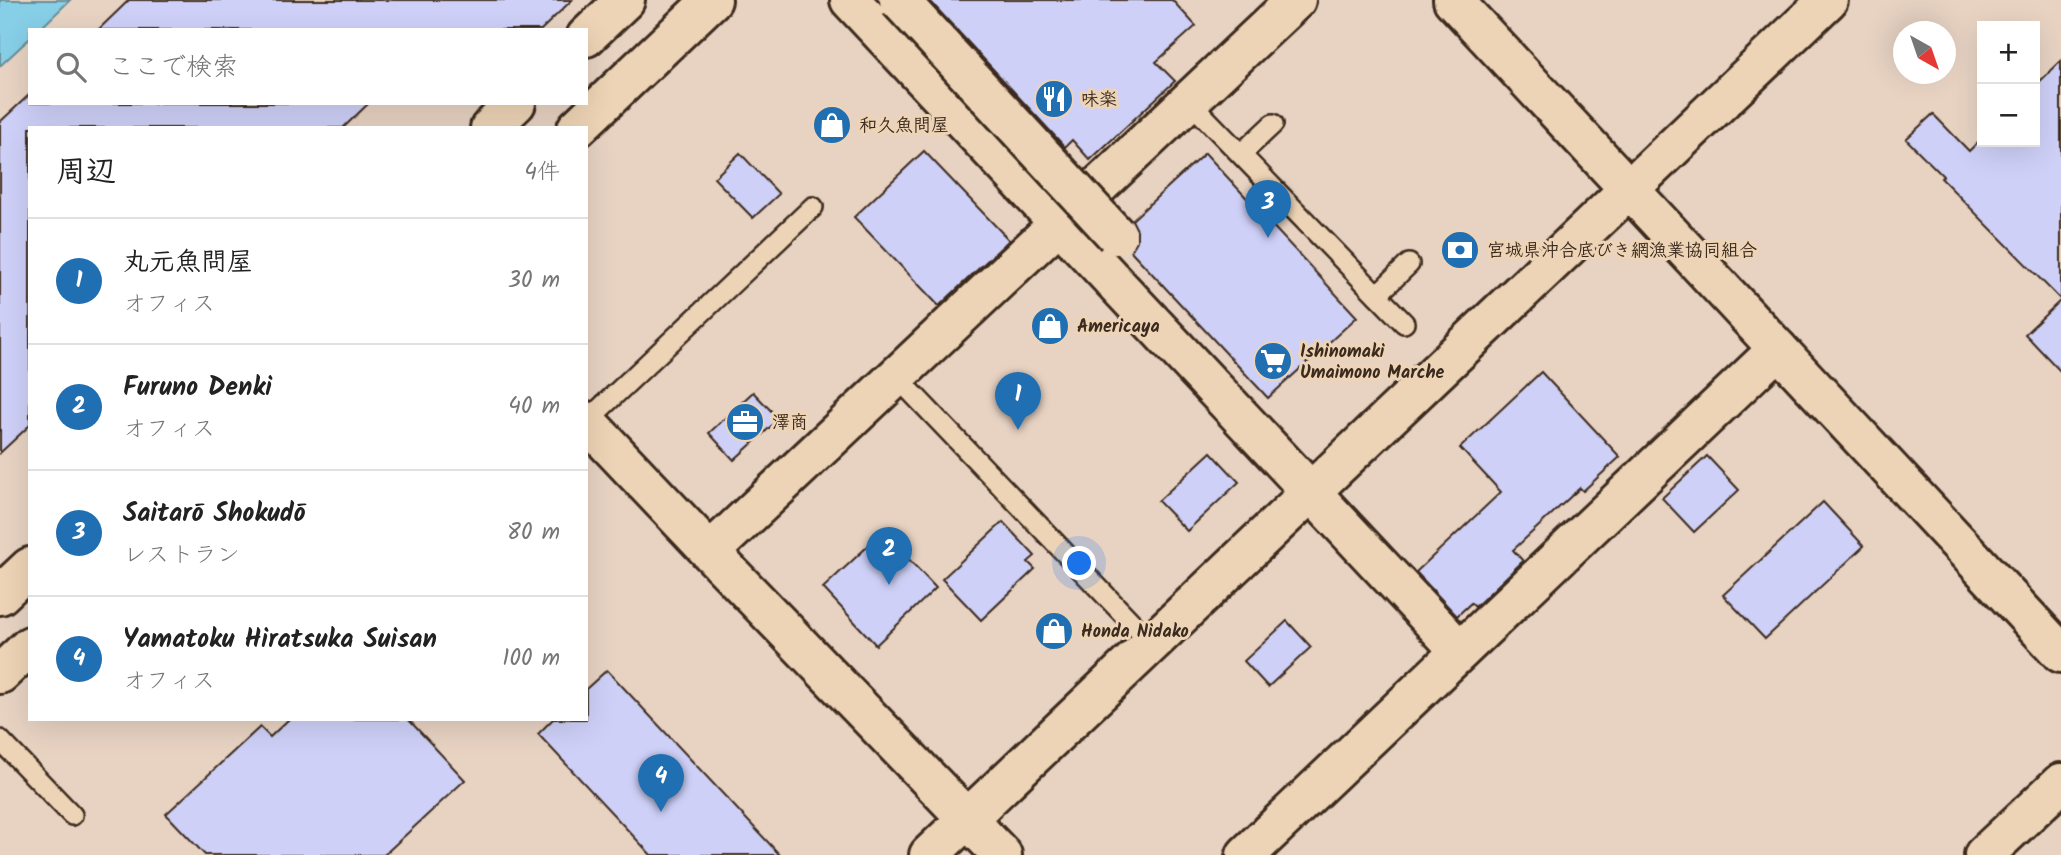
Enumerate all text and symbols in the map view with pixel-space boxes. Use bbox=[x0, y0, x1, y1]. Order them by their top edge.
north arrow bbox=[1893, 21, 1956, 84]
map controls bbox=[1977, 21, 2040, 147]
button: + bbox=[1977, 21, 2040, 84]
search box bbox=[28, 28, 588, 105]
text: ここで検索 bbox=[108, 47, 238, 89]
icon: search bbox=[52, 48, 90, 86]
restaurant icon: 味楽 bbox=[1033, 78, 1075, 120]
button: − bbox=[1977, 84, 2040, 147]
place label: 味楽 bbox=[1081, 86, 1117, 115]
shop icon: 和久魚問屋 bbox=[811, 104, 853, 146]
place label: 和久魚問屋 bbox=[859, 112, 949, 141]
text: 周辺 bbox=[56, 149, 116, 197]
text: 4件 bbox=[524, 155, 560, 191]
pin: 3 bbox=[1245, 180, 1291, 238]
bank icon: 宮城県沖合底びき網漁業協同組合 bbox=[1439, 229, 1481, 271]
place label: 宮城県沖合底びき網漁業協同組合 bbox=[1487, 237, 1757, 266]
text: 丸元魚問屋 bbox=[123, 242, 253, 284]
text: 1 bbox=[76, 263, 82, 299]
text: 30 m bbox=[508, 263, 560, 299]
text: オフィス bbox=[123, 287, 215, 323]
shop icon: Americaya bbox=[1029, 305, 1071, 347]
place label: Americaya bbox=[1077, 313, 1160, 342]
place label: Ishinomaki Umaimono Marche bbox=[1300, 338, 1445, 388]
supermarket icon: Ishinomaki Umaimono Marche bbox=[1252, 340, 1294, 382]
text: Furuno Denki bbox=[123, 367, 272, 409]
pin: 1 bbox=[995, 372, 1041, 430]
text: 2 bbox=[72, 389, 86, 425]
text: 40 m bbox=[508, 389, 560, 425]
office icon: 澤商 bbox=[724, 401, 766, 443]
place label: 澤商 bbox=[772, 409, 808, 438]
text: オフィス bbox=[123, 412, 215, 448]
text: Saitarō Shokudō bbox=[123, 493, 306, 535]
text: 3 bbox=[73, 515, 85, 551]
text: 80 m bbox=[507, 515, 560, 551]
pin: 2 bbox=[866, 527, 912, 585]
text: レストラン bbox=[123, 538, 240, 574]
your location bbox=[1062, 546, 1096, 580]
shop icon: Honda Nidako bbox=[1033, 610, 1075, 652]
place label: Honda Nidako bbox=[1081, 618, 1189, 647]
text: Yamatoku Hiratsuka Suisan bbox=[123, 619, 437, 661]
text: 4 bbox=[73, 641, 85, 677]
text: 100 m bbox=[502, 641, 560, 677]
text: オフィス bbox=[123, 664, 215, 700]
pin: 4 bbox=[638, 754, 684, 812]

